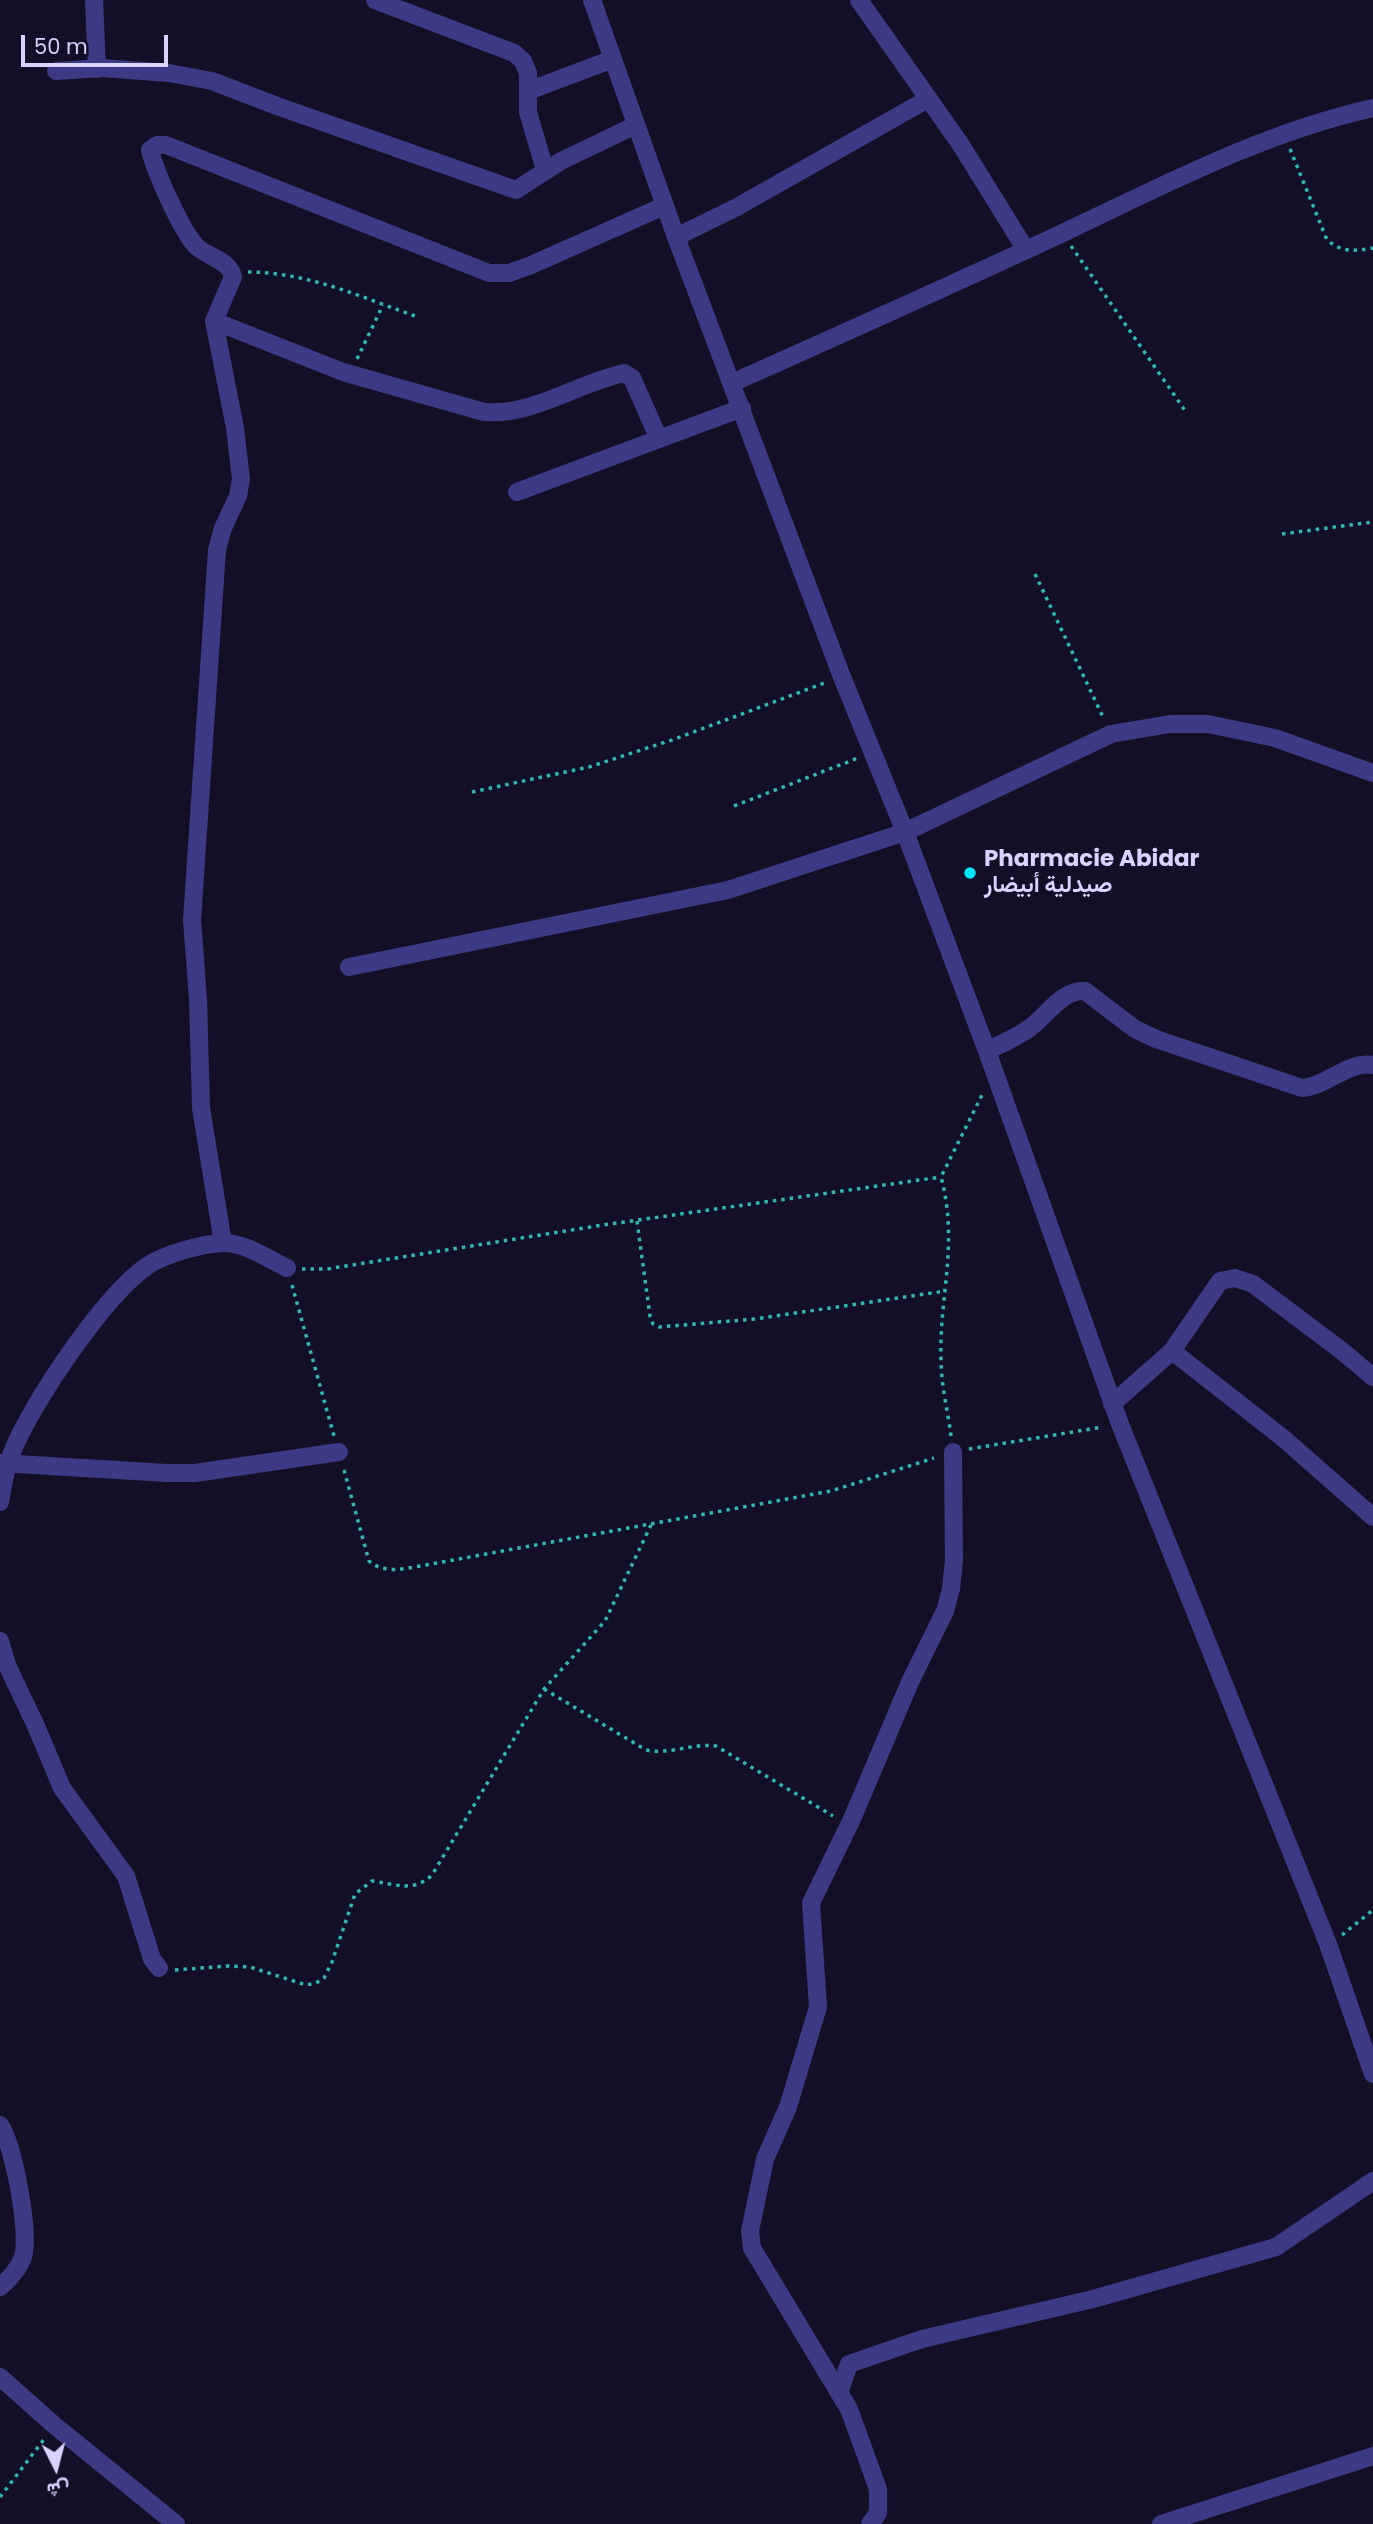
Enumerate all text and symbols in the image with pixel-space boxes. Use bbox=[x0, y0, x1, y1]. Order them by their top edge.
scale bar bbox=[24, 21, 172, 65]
text: 50 m bbox=[34, 32, 88, 61]
place label: Pharmacie Abidar صيدلية أبيضار bbox=[984, 846, 1199, 900]
marker: Pharmacie Abidar صيدلية أبيضار bbox=[962, 865, 978, 881]
north arrow bbox=[21, 2433, 91, 2503]
text: ش bbox=[45, 2475, 71, 2504]

